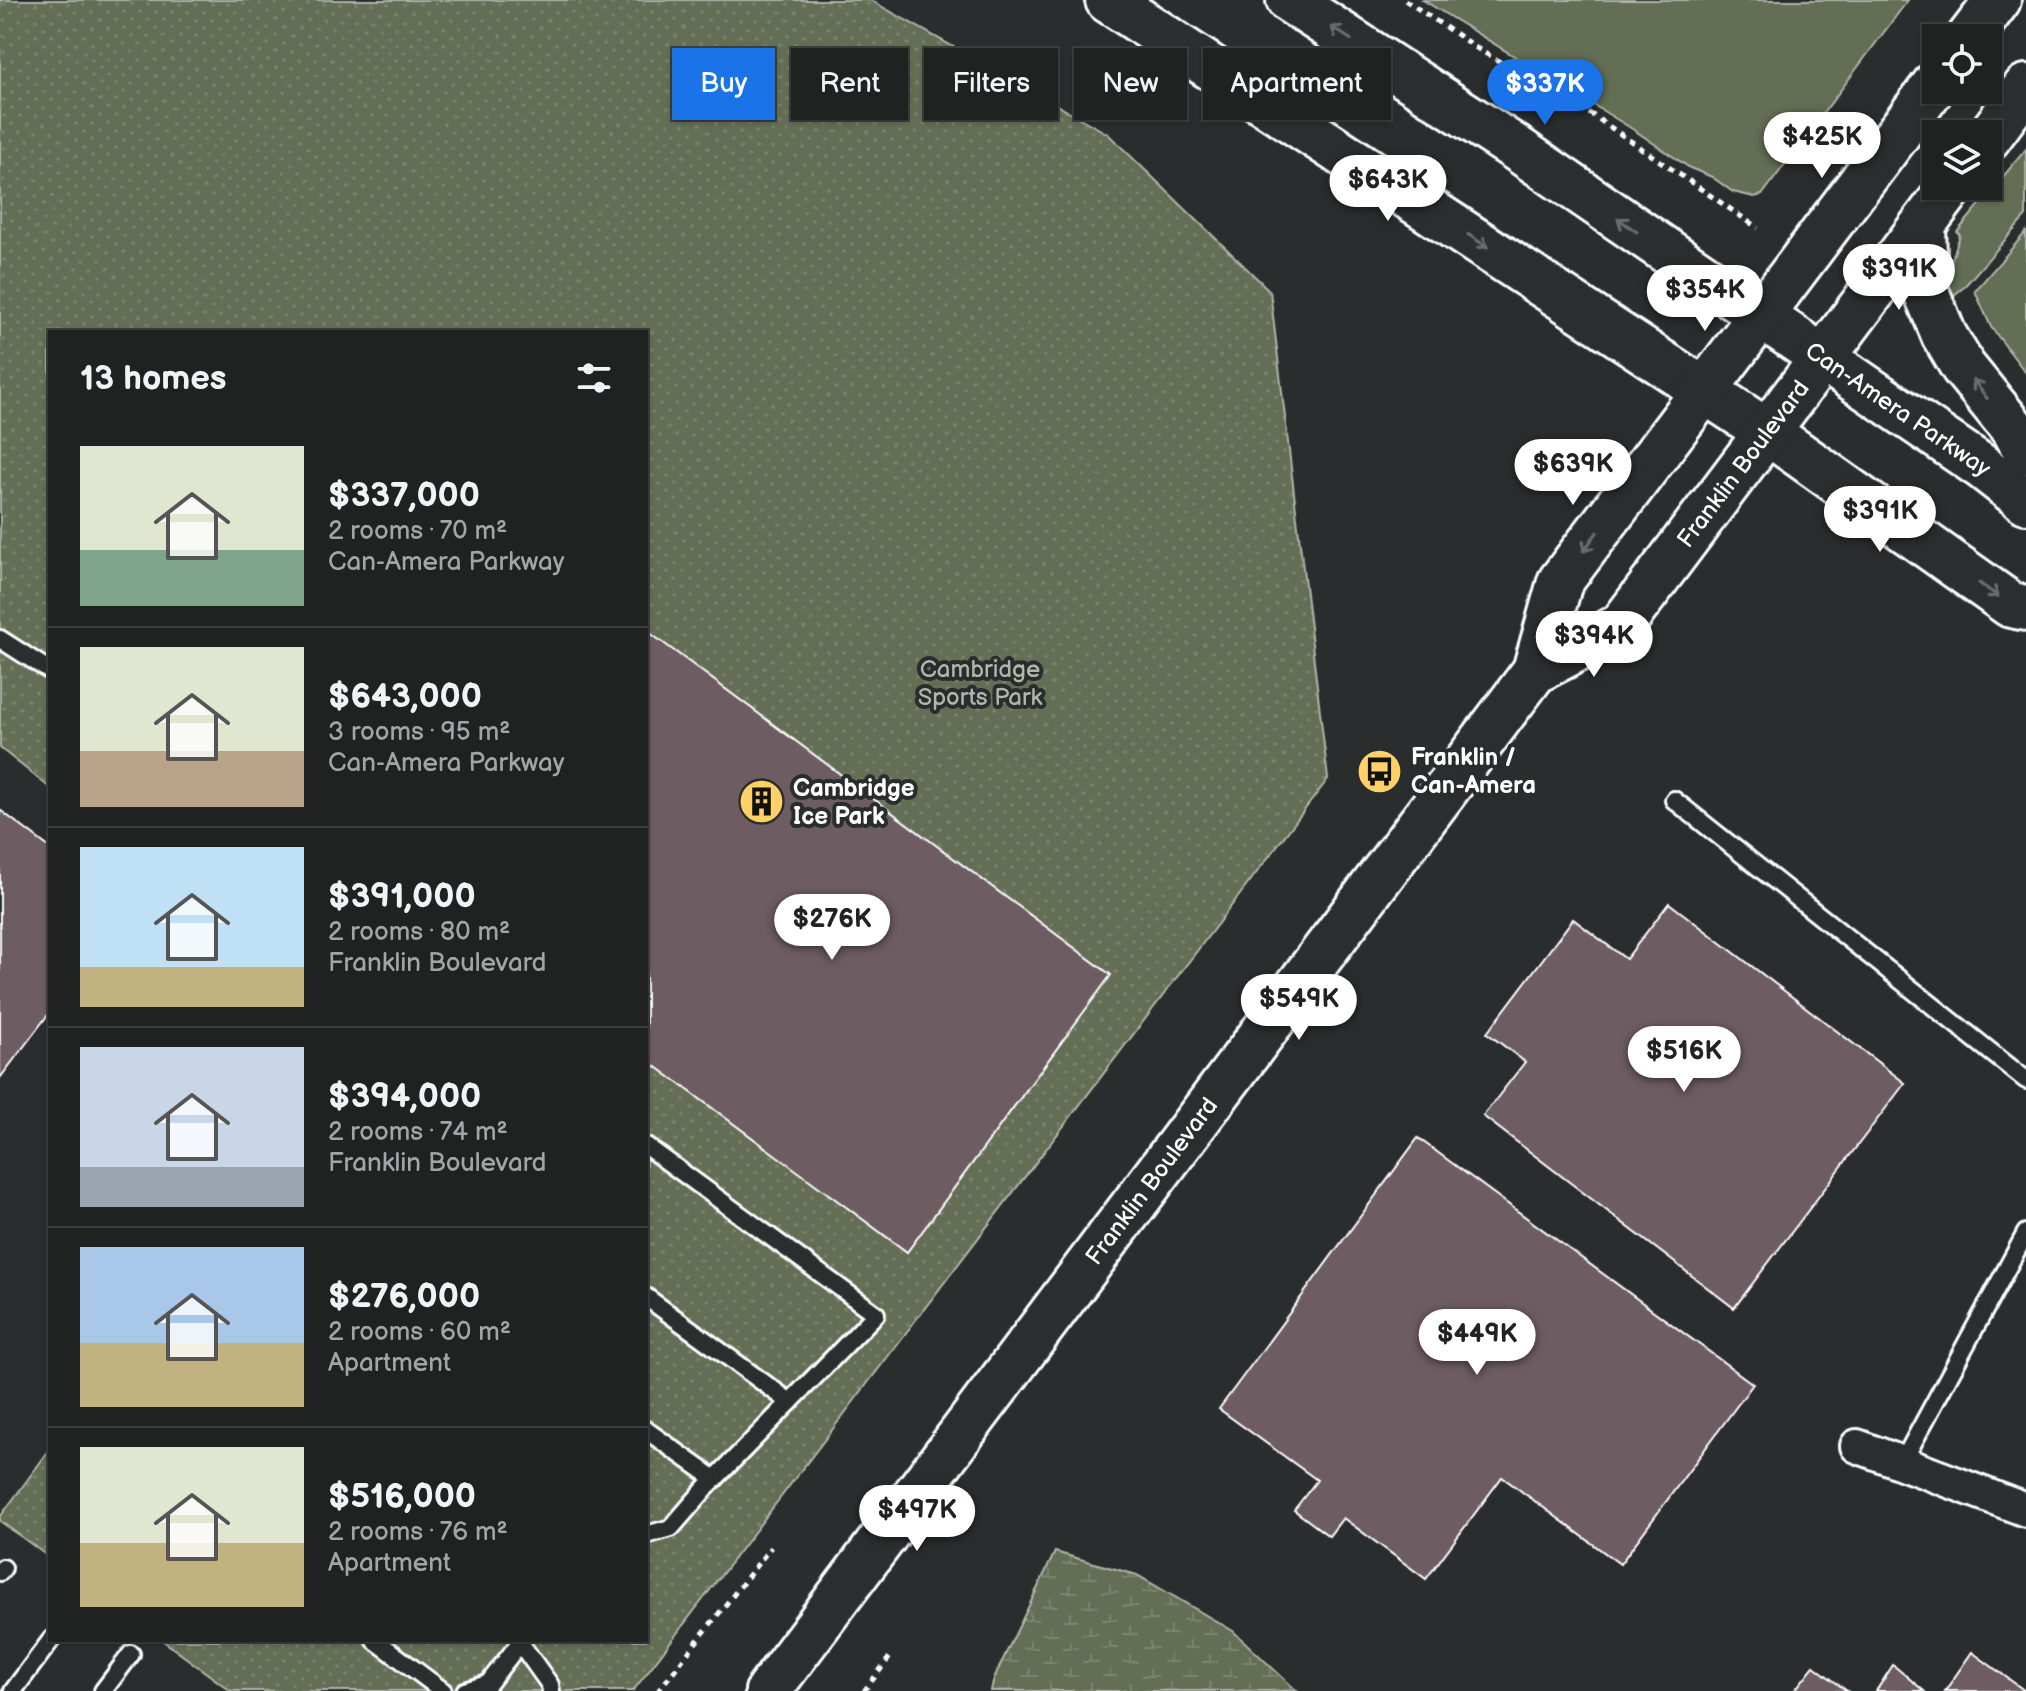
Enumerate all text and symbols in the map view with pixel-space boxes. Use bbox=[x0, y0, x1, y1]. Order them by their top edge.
map controls bbox=[1922, 24, 2002, 200]
button: locate bbox=[1922, 24, 2002, 104]
one-way arrow bbox=[1331, 25, 1353, 41]
chip: Buy bbox=[672, 48, 775, 120]
chip: Rent bbox=[791, 48, 908, 120]
chip: Filters bbox=[924, 48, 1058, 120]
chip: New bbox=[1074, 48, 1187, 120]
chip: Apartment bbox=[1203, 48, 1391, 120]
pin: $337K bbox=[1489, 59, 1601, 127]
text: $337K bbox=[1505, 69, 1585, 100]
pin: $425K bbox=[1766, 112, 1878, 180]
button: layers bbox=[1922, 120, 2002, 200]
text: $425K bbox=[1782, 122, 1862, 153]
pin: $643K bbox=[1332, 155, 1444, 223]
text: $643K bbox=[1347, 165, 1429, 196]
one-way arrow bbox=[1616, 217, 1638, 233]
one-way arrow bbox=[1467, 233, 1489, 249]
pin: $391K bbox=[1843, 244, 1955, 312]
text: $391K bbox=[1861, 254, 1937, 285]
pin: $354K bbox=[1649, 265, 1761, 333]
text: $354K bbox=[1665, 275, 1745, 306]
street label: Can-Amera Parkway bbox=[1800, 336, 1997, 483]
icon: filters bbox=[572, 356, 616, 400]
text: 13 homes bbox=[80, 358, 227, 399]
street label: Franklin Boulevard bbox=[1671, 374, 1815, 553]
one-way arrow bbox=[1971, 379, 1988, 400]
pin: $639K bbox=[1517, 439, 1629, 507]
text: $639K bbox=[1533, 449, 1614, 480]
text: $337,000 bbox=[328, 475, 480, 516]
icon: home bbox=[144, 478, 240, 574]
pin: $391K bbox=[1824, 486, 1936, 554]
text: $391K bbox=[1842, 496, 1918, 527]
text: 2 rooms · 70 m² bbox=[328, 516, 507, 547]
one-way arrow bbox=[1582, 531, 1599, 552]
text: Can-Amera Parkway bbox=[328, 547, 564, 578]
one-way arrow bbox=[1978, 582, 2000, 598]
pin: $394K bbox=[1538, 611, 1650, 679]
text: $394K bbox=[1554, 621, 1634, 652]
park label: Cambridge Sports Park bbox=[918, 655, 1043, 712]
text: $643,000 bbox=[328, 676, 482, 717]
icon: home bbox=[144, 679, 240, 775]
text: 3 rooms · 95 m² bbox=[328, 717, 510, 748]
place label: Franklin / Can-Amera bbox=[1411, 743, 1536, 800]
bus stop icon: Franklin / Can-Amera bbox=[1356, 747, 1404, 795]
text: Can-Amera Parkway bbox=[328, 748, 564, 779]
place label: Cambridge Ice Park bbox=[793, 774, 915, 831]
building icon: Cambridge Ice Park bbox=[738, 778, 786, 826]
text: $391,000 bbox=[328, 876, 476, 917]
icon: home bbox=[144, 879, 240, 975]
pin: $276K bbox=[776, 894, 888, 962]
text: $276K bbox=[792, 904, 872, 935]
text: 2 rooms · 80 m² bbox=[328, 917, 510, 948]
text: Franklin Boulevard bbox=[328, 948, 546, 979]
pin: $549K bbox=[1243, 974, 1355, 1042]
text: $549K bbox=[1259, 984, 1339, 1015]
pin: $516K bbox=[1628, 1026, 1740, 1094]
text: $516K bbox=[1646, 1036, 1722, 1067]
text: $394,000 bbox=[328, 1076, 481, 1117]
icon: home bbox=[144, 1079, 240, 1175]
street label: Franklin Boulevard bbox=[1079, 1092, 1224, 1270]
text: 2 rooms · 74 m² bbox=[328, 1117, 508, 1148]
text: Franklin Boulevard bbox=[328, 1148, 546, 1179]
text: $276,000 bbox=[328, 1276, 480, 1317]
icon: home bbox=[144, 1279, 240, 1375]
pin: $449K bbox=[1421, 1309, 1533, 1377]
text: 2 rooms · 60 m² bbox=[328, 1317, 511, 1348]
text: $449K bbox=[1437, 1319, 1517, 1350]
text: Apartment bbox=[328, 1348, 451, 1379]
text: $516,000 bbox=[328, 1476, 476, 1517]
icon: home bbox=[144, 1479, 240, 1575]
pin: $497K bbox=[861, 1485, 973, 1553]
text: $497K bbox=[877, 1495, 957, 1526]
text: 2 rooms · 76 m² bbox=[328, 1517, 508, 1548]
text: Apartment bbox=[328, 1548, 451, 1579]

